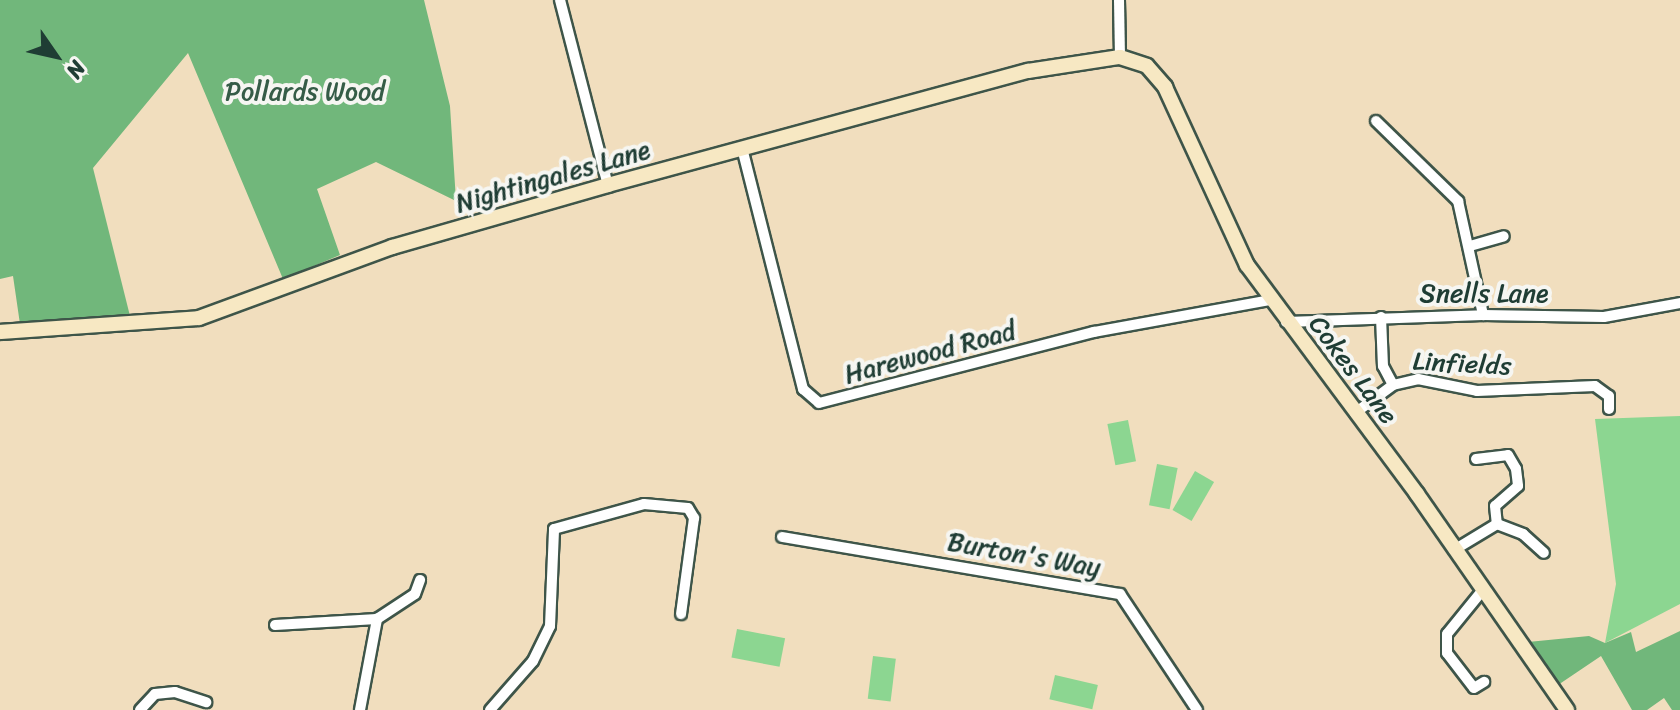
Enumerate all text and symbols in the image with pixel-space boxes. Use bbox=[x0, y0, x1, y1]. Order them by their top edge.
north arrow bbox=[16, 16, 96, 96]
text: N bbox=[56, 52, 97, 87]
park label: Pollards Wood bbox=[225, 76, 385, 108]
street label: Nightingales Lane bbox=[452, 134, 654, 220]
street label: Snells Lane bbox=[1419, 278, 1549, 310]
street label: Cokes Lane bbox=[1302, 310, 1404, 430]
street label: Harewood Road bbox=[841, 315, 1019, 391]
street label: Linfields bbox=[1412, 346, 1512, 382]
street label: Burton's Way bbox=[945, 526, 1103, 584]

